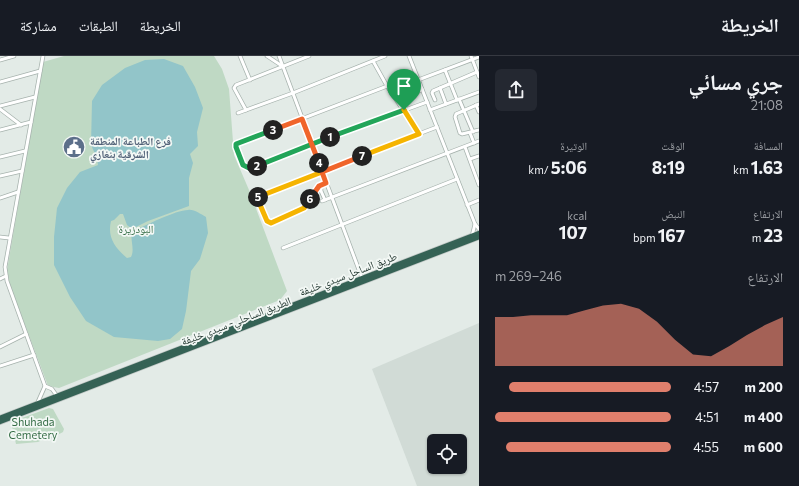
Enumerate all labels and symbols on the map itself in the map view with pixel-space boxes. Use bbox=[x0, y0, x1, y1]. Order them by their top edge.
pin bbox=[387, 69, 421, 110]
pin: 3 bbox=[263, 120, 283, 140]
pin: 1 bbox=[320, 127, 340, 147]
public building icon: فرع الطباعة المنطقة الشرقية بنغازي bbox=[61, 134, 87, 160]
place label: فرع الطباعة المنطقة الشرقية بنغازي bbox=[90, 134, 171, 163]
pin: 7 bbox=[352, 146, 372, 166]
pin: 4 bbox=[309, 153, 329, 173]
pin: 2 bbox=[247, 156, 267, 176]
pin: 5 bbox=[248, 187, 268, 207]
pin: 6 bbox=[300, 189, 320, 209]
park label: البودزيرة bbox=[119, 222, 153, 235]
street label: طريق الساحل سيدي خليفة bbox=[297, 249, 399, 301]
street label: الطريق الساحلي- سيدي خليفة bbox=[179, 294, 294, 350]
park label: Shuhada Cemetery bbox=[9, 415, 58, 441]

